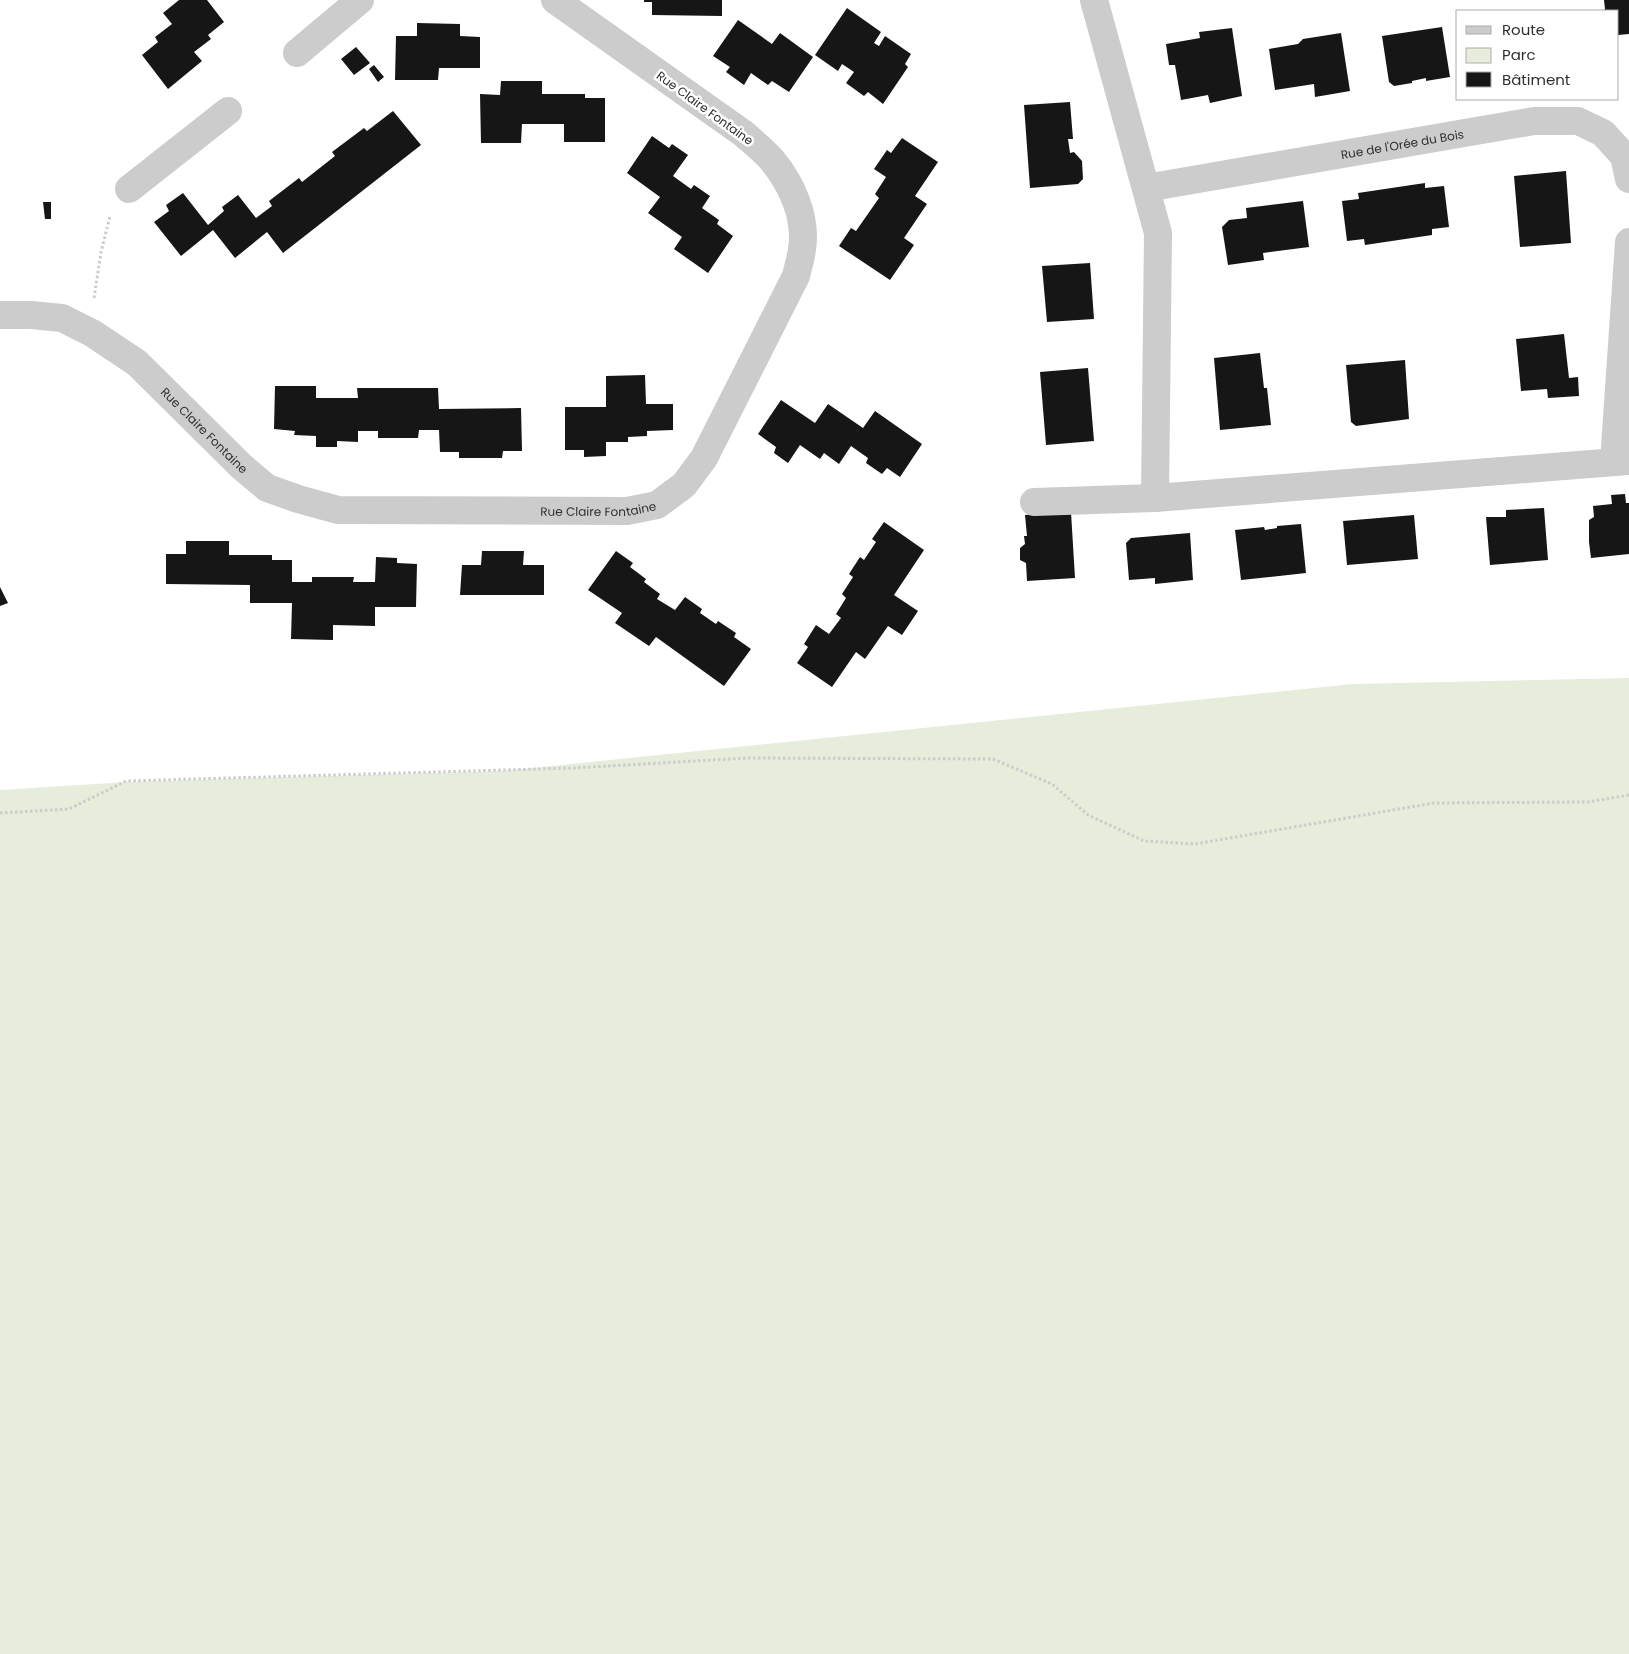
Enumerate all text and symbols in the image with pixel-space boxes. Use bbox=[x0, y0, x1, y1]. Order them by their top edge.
legend bbox=[1456, 10, 1619, 100]
text: Route bbox=[1502, 19, 1545, 40]
text: Parc bbox=[1502, 44, 1536, 65]
street label: Rue Claire Fontaine bbox=[653, 67, 757, 149]
text: Bâtiment bbox=[1502, 69, 1570, 90]
street label: Rue de l'Orée du Bois bbox=[1339, 125, 1465, 163]
street label: Rue Claire Fontaine bbox=[157, 383, 252, 477]
street label: Rue Claire Fontaine bbox=[540, 497, 658, 520]

